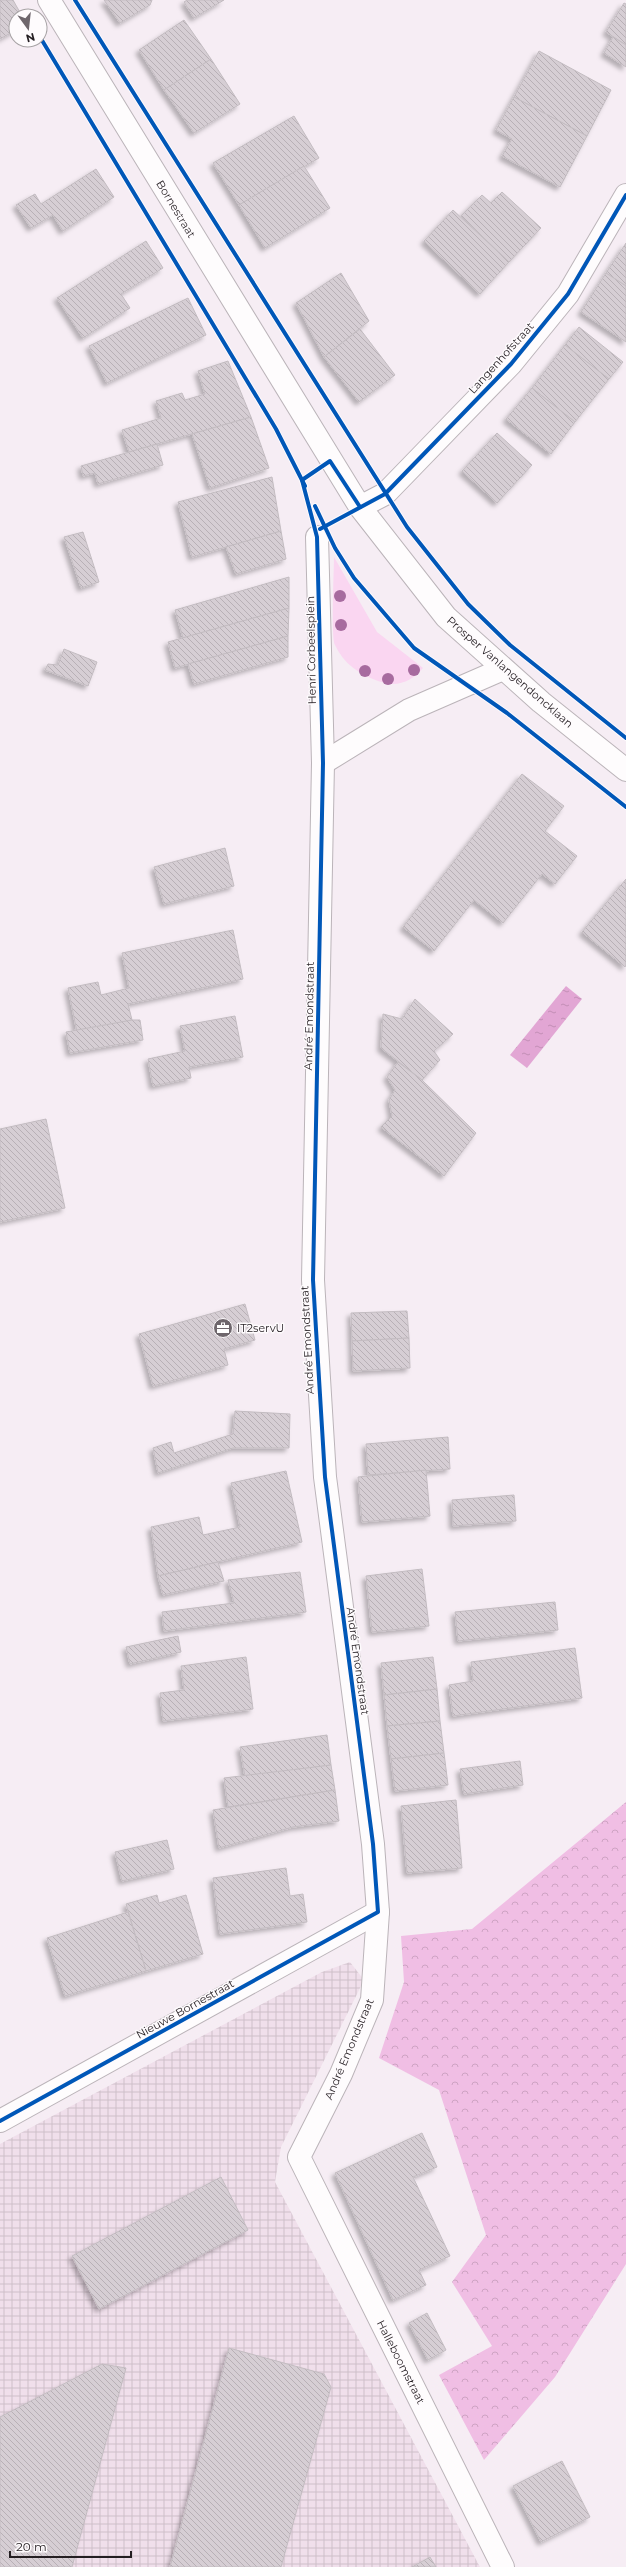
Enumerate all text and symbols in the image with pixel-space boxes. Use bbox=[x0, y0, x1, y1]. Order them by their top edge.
north arrow bbox=[8, 8, 48, 48]
text: N bbox=[24, 30, 37, 46]
street label: Bornestraat bbox=[153, 178, 199, 241]
street label: Langenhofstraat bbox=[465, 319, 537, 397]
street label: Henri Corbeelsplein bbox=[303, 596, 319, 704]
street label: Prosper Vanlangendoncklaan bbox=[444, 613, 576, 731]
street label: André Emondstraat bbox=[301, 961, 317, 1070]
street label: André Emondstraat bbox=[297, 1285, 317, 1395]
office icon: IT2servU bbox=[212, 1317, 234, 1339]
place label: IT2servU bbox=[237, 1321, 284, 1335]
street label: André Emondstraat bbox=[344, 1606, 373, 1716]
street label: Nieuwe Bornestraat bbox=[134, 1976, 237, 2042]
street label: André Emondstraat bbox=[321, 1996, 377, 2102]
street label: Halleboomstraat bbox=[374, 2318, 428, 2407]
scale bar bbox=[10, 2533, 131, 2559]
text: 20 m bbox=[16, 2539, 47, 2554]

